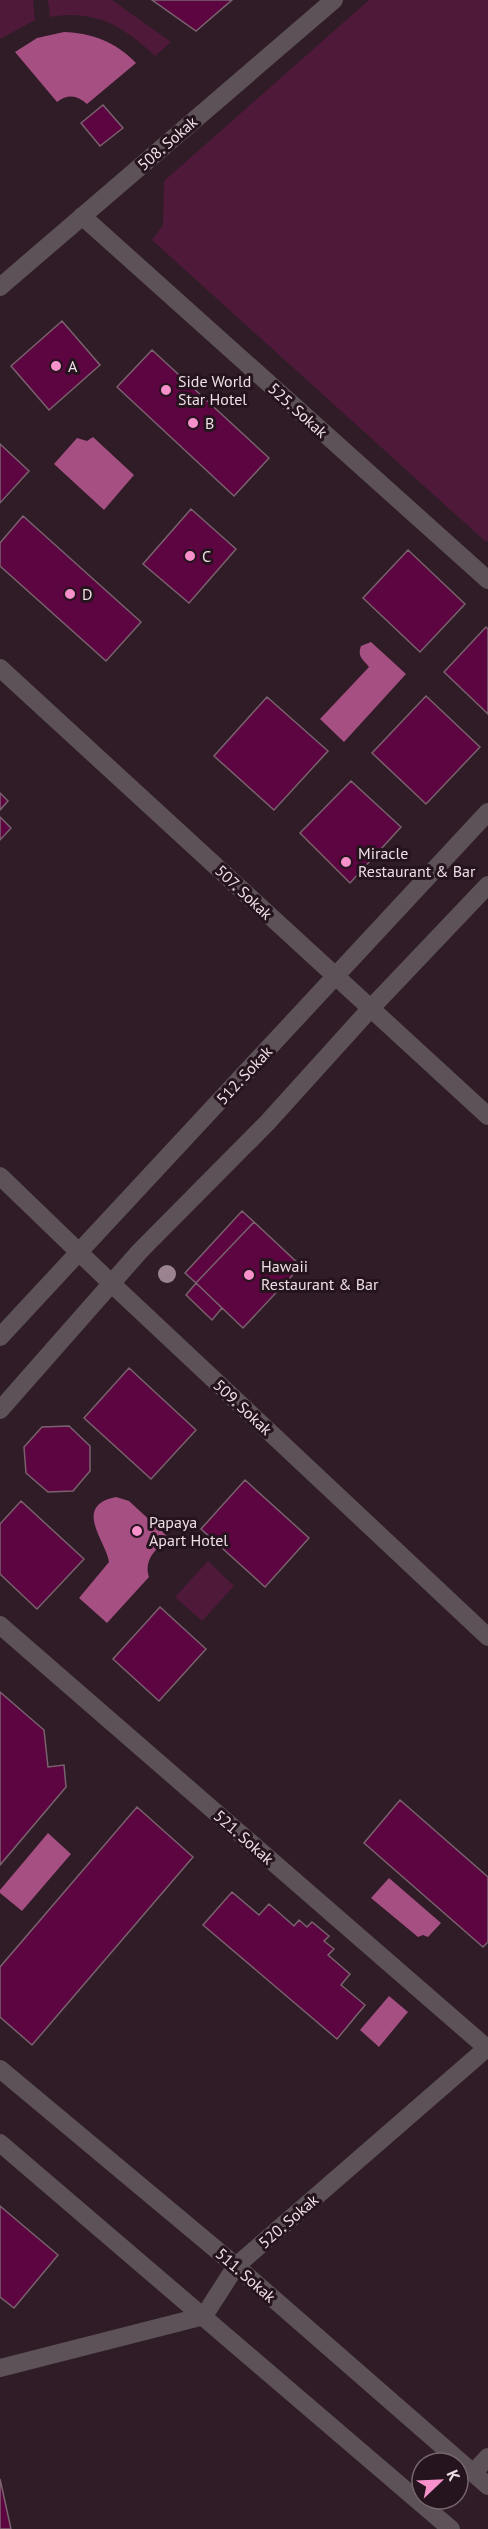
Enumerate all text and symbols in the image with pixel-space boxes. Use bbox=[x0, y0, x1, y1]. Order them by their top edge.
street label: 508. Sokak bbox=[133, 111, 201, 174]
place label: A bbox=[68, 356, 78, 376]
marker: A bbox=[49, 359, 63, 373]
place label: Side World Star Hotel bbox=[178, 371, 251, 409]
street label: 525. Sokak bbox=[264, 378, 332, 442]
marker: Side World Star Hotel bbox=[159, 383, 173, 397]
place label: B bbox=[205, 413, 214, 433]
marker: B bbox=[186, 416, 200, 430]
place label: C bbox=[202, 546, 211, 566]
marker: C bbox=[183, 549, 197, 563]
place label: D bbox=[82, 584, 92, 604]
marker: D bbox=[63, 587, 77, 601]
place label: Miracle Restaurant & Bar bbox=[358, 843, 476, 881]
marker: Miracle Restaurant & Bar bbox=[339, 855, 353, 869]
street label: 507. Sokak bbox=[211, 860, 277, 924]
street label: 512. Sokak bbox=[212, 1041, 276, 1108]
place label: Hawaii Restaurant & Bar bbox=[261, 1256, 379, 1294]
marker: Hawaii Restaurant & Bar bbox=[242, 1268, 256, 1282]
street label: 509. Sokak bbox=[210, 1375, 277, 1439]
place label: Papaya Apart Hotel bbox=[149, 1512, 228, 1550]
marker: Papaya Apart Hotel bbox=[130, 1524, 144, 1538]
street label: 521. Sokak bbox=[210, 1806, 278, 1869]
street label: 520. Sokak bbox=[254, 2189, 322, 2252]
street label: 511. Sokak bbox=[212, 2244, 280, 2307]
north arrow bbox=[410, 2451, 470, 2511]
text: K bbox=[443, 2467, 465, 2484]

